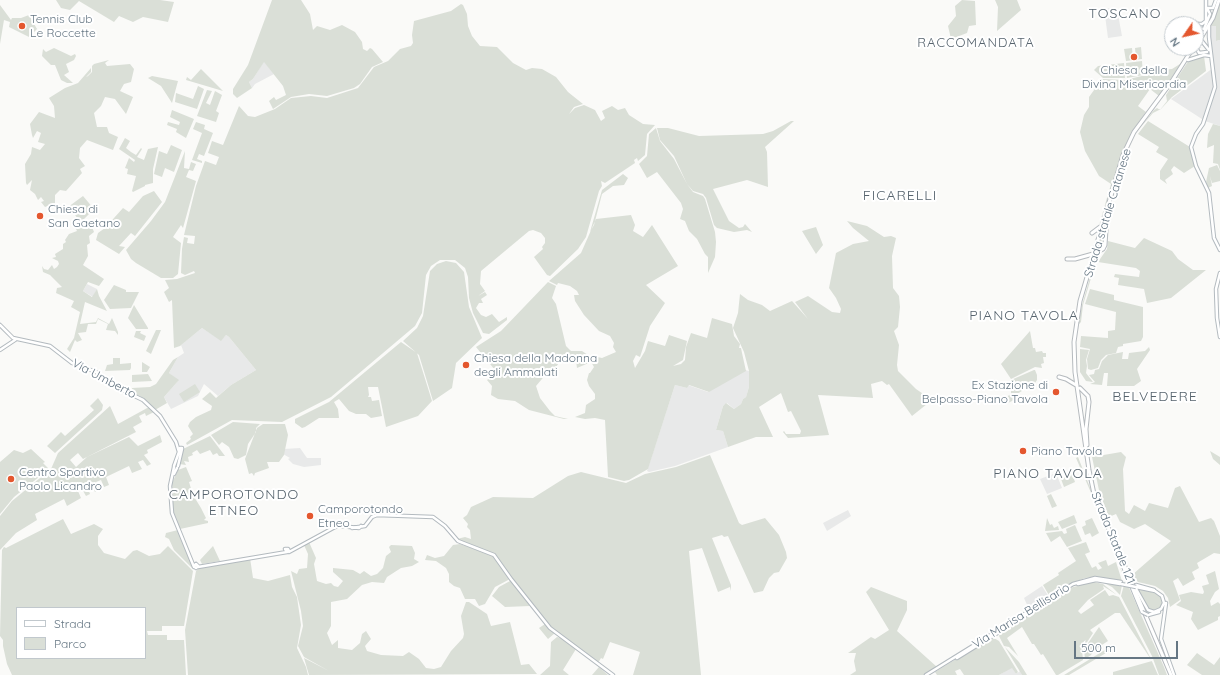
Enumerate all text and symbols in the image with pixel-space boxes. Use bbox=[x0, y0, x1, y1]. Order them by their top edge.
district label: TOSCANO bbox=[1089, 6, 1161, 22]
place label: Tennis Club Le Roccette bbox=[30, 12, 96, 40]
north arrow bbox=[1164, 16, 1204, 56]
marker: Tennis Club Le Roccette bbox=[17, 21, 27, 31]
district label: RACCOMANDATA bbox=[917, 35, 1035, 51]
text: N bbox=[1167, 35, 1183, 49]
marker: Chiesa della Divina Misericordia bbox=[1129, 52, 1139, 62]
place label: Chiesa della Divina Misericordia bbox=[1082, 63, 1186, 91]
street label: Strada statale Catanese bbox=[1082, 147, 1134, 279]
district label: FICARELLI bbox=[863, 188, 937, 204]
place label: Chiesa di San Gaetano bbox=[48, 202, 120, 230]
marker: Chiesa di San Gaetano bbox=[35, 211, 45, 221]
district label: PIANO TAVOLA bbox=[969, 308, 1079, 324]
place label: Chiesa della Madonna degli Ammalati bbox=[474, 351, 597, 379]
street label: Via Umberto bbox=[69, 356, 139, 402]
marker: Chiesa della Madonna degli Ammalati bbox=[461, 360, 471, 370]
place label: Ex Stazione di Belpasso-Piano Tavola bbox=[922, 378, 1048, 406]
marker: Ex Stazione di Belpasso-Piano Tavola bbox=[1051, 387, 1061, 397]
district label: BELVEDERE bbox=[1112, 389, 1198, 405]
place label: Piano Tavola bbox=[1031, 444, 1102, 458]
marker: Piano Tavola bbox=[1018, 446, 1028, 456]
place label: Centro Sportivo Paolo Licandro bbox=[19, 465, 106, 493]
district label: PIANO TAVOLA bbox=[993, 466, 1103, 482]
marker: Centro Sportivo Paolo Licandro bbox=[6, 474, 16, 484]
district label: CAMPOROTONDO ETNEO bbox=[169, 487, 299, 520]
street label: Strada Statale 121 bbox=[1088, 490, 1138, 586]
place label: Camporotondo Etneo bbox=[318, 502, 403, 530]
marker: Camporotondo Etneo bbox=[305, 511, 315, 521]
street label: Via Marisa Bellisario bbox=[970, 580, 1072, 652]
legend bbox=[16, 607, 146, 659]
text: Strada bbox=[54, 616, 91, 631]
scale bar bbox=[1076, 633, 1180, 659]
text: Parco bbox=[54, 636, 86, 651]
text: 500 m bbox=[1081, 640, 1116, 655]

